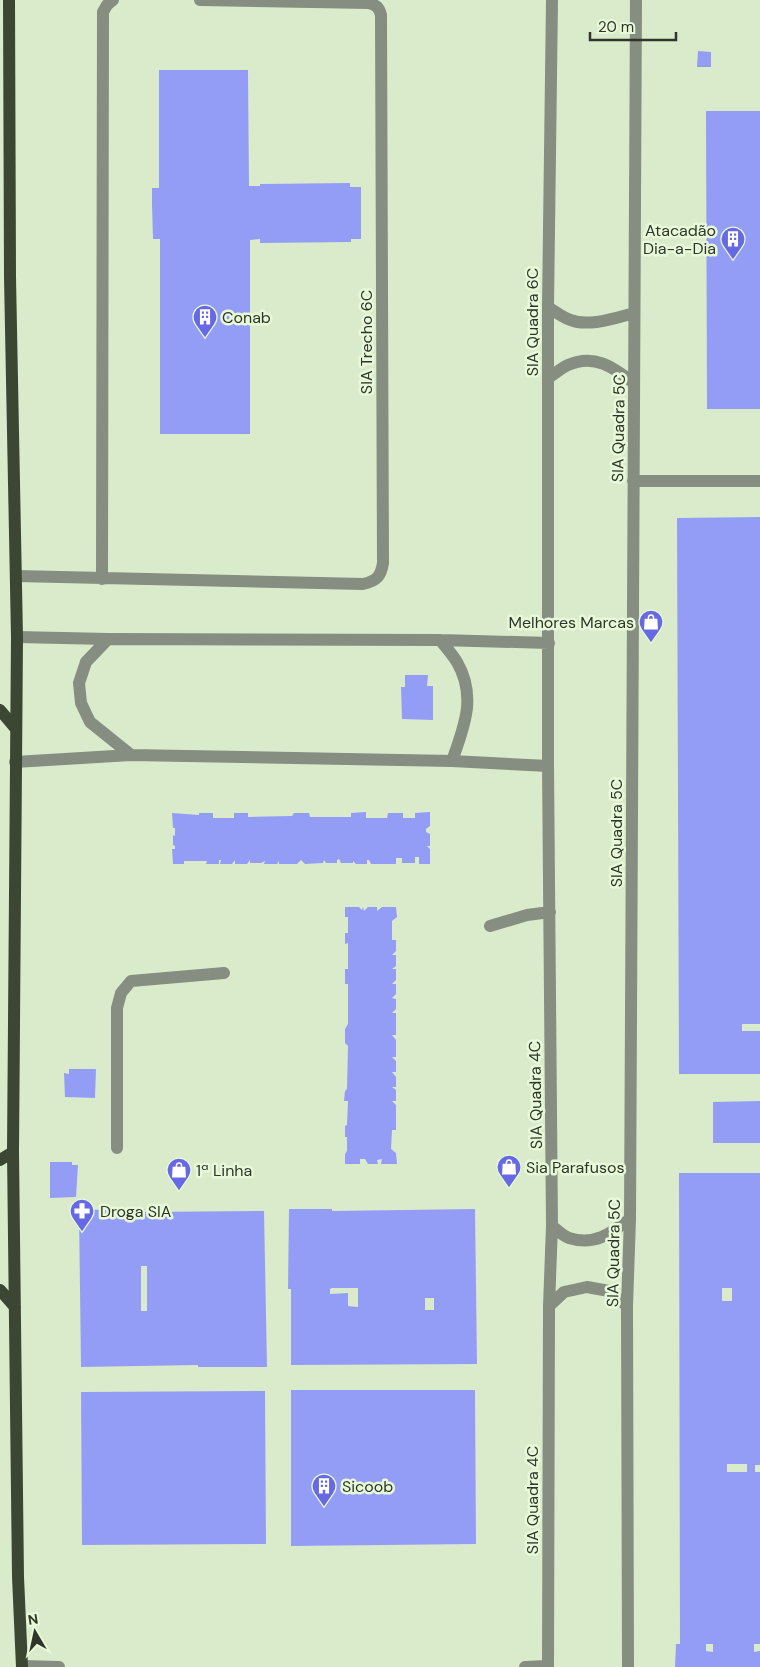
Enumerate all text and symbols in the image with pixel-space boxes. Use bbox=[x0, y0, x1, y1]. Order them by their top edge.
scale bar bbox=[590, 10, 676, 42]
text: 20 m bbox=[598, 17, 634, 37]
place label: Atacadão Dia-a-Dia bbox=[643, 220, 716, 259]
building icon: Atacadão Dia-a-Dia bbox=[720, 226, 746, 260]
street label: SIA Quadra 6C bbox=[522, 268, 543, 376]
street label: SIA Trecho 6C bbox=[356, 290, 377, 394]
building icon: Conab bbox=[192, 304, 218, 338]
place label: Conab bbox=[222, 307, 271, 328]
street label: SIA Quadra 5C bbox=[607, 374, 630, 482]
shop icon: Melhores Marcas bbox=[638, 609, 664, 643]
place label: Melhores Marcas bbox=[509, 612, 634, 633]
street label: SIA Quadra 5C bbox=[606, 779, 627, 887]
street label: SIA Quadra 4C bbox=[524, 1041, 547, 1149]
shop icon: Sia Parafusos bbox=[496, 1154, 522, 1188]
shop icon: 1ª Linha bbox=[166, 1157, 192, 1191]
place label: Sia Parafusos bbox=[526, 1157, 624, 1178]
place label: 1ª Linha bbox=[196, 1160, 252, 1181]
pharmacy icon: Droga SIA bbox=[69, 1198, 95, 1232]
street label: SIA Quadra 5C bbox=[602, 1199, 625, 1307]
place label: Droga SIA bbox=[100, 1201, 172, 1222]
street label: SIA Quadra 4C bbox=[522, 1446, 543, 1554]
building icon: Sicoob bbox=[311, 1473, 337, 1507]
place label: Sicoob bbox=[342, 1476, 393, 1497]
north arrow bbox=[10, 1607, 60, 1657]
text: N bbox=[27, 1609, 39, 1629]

